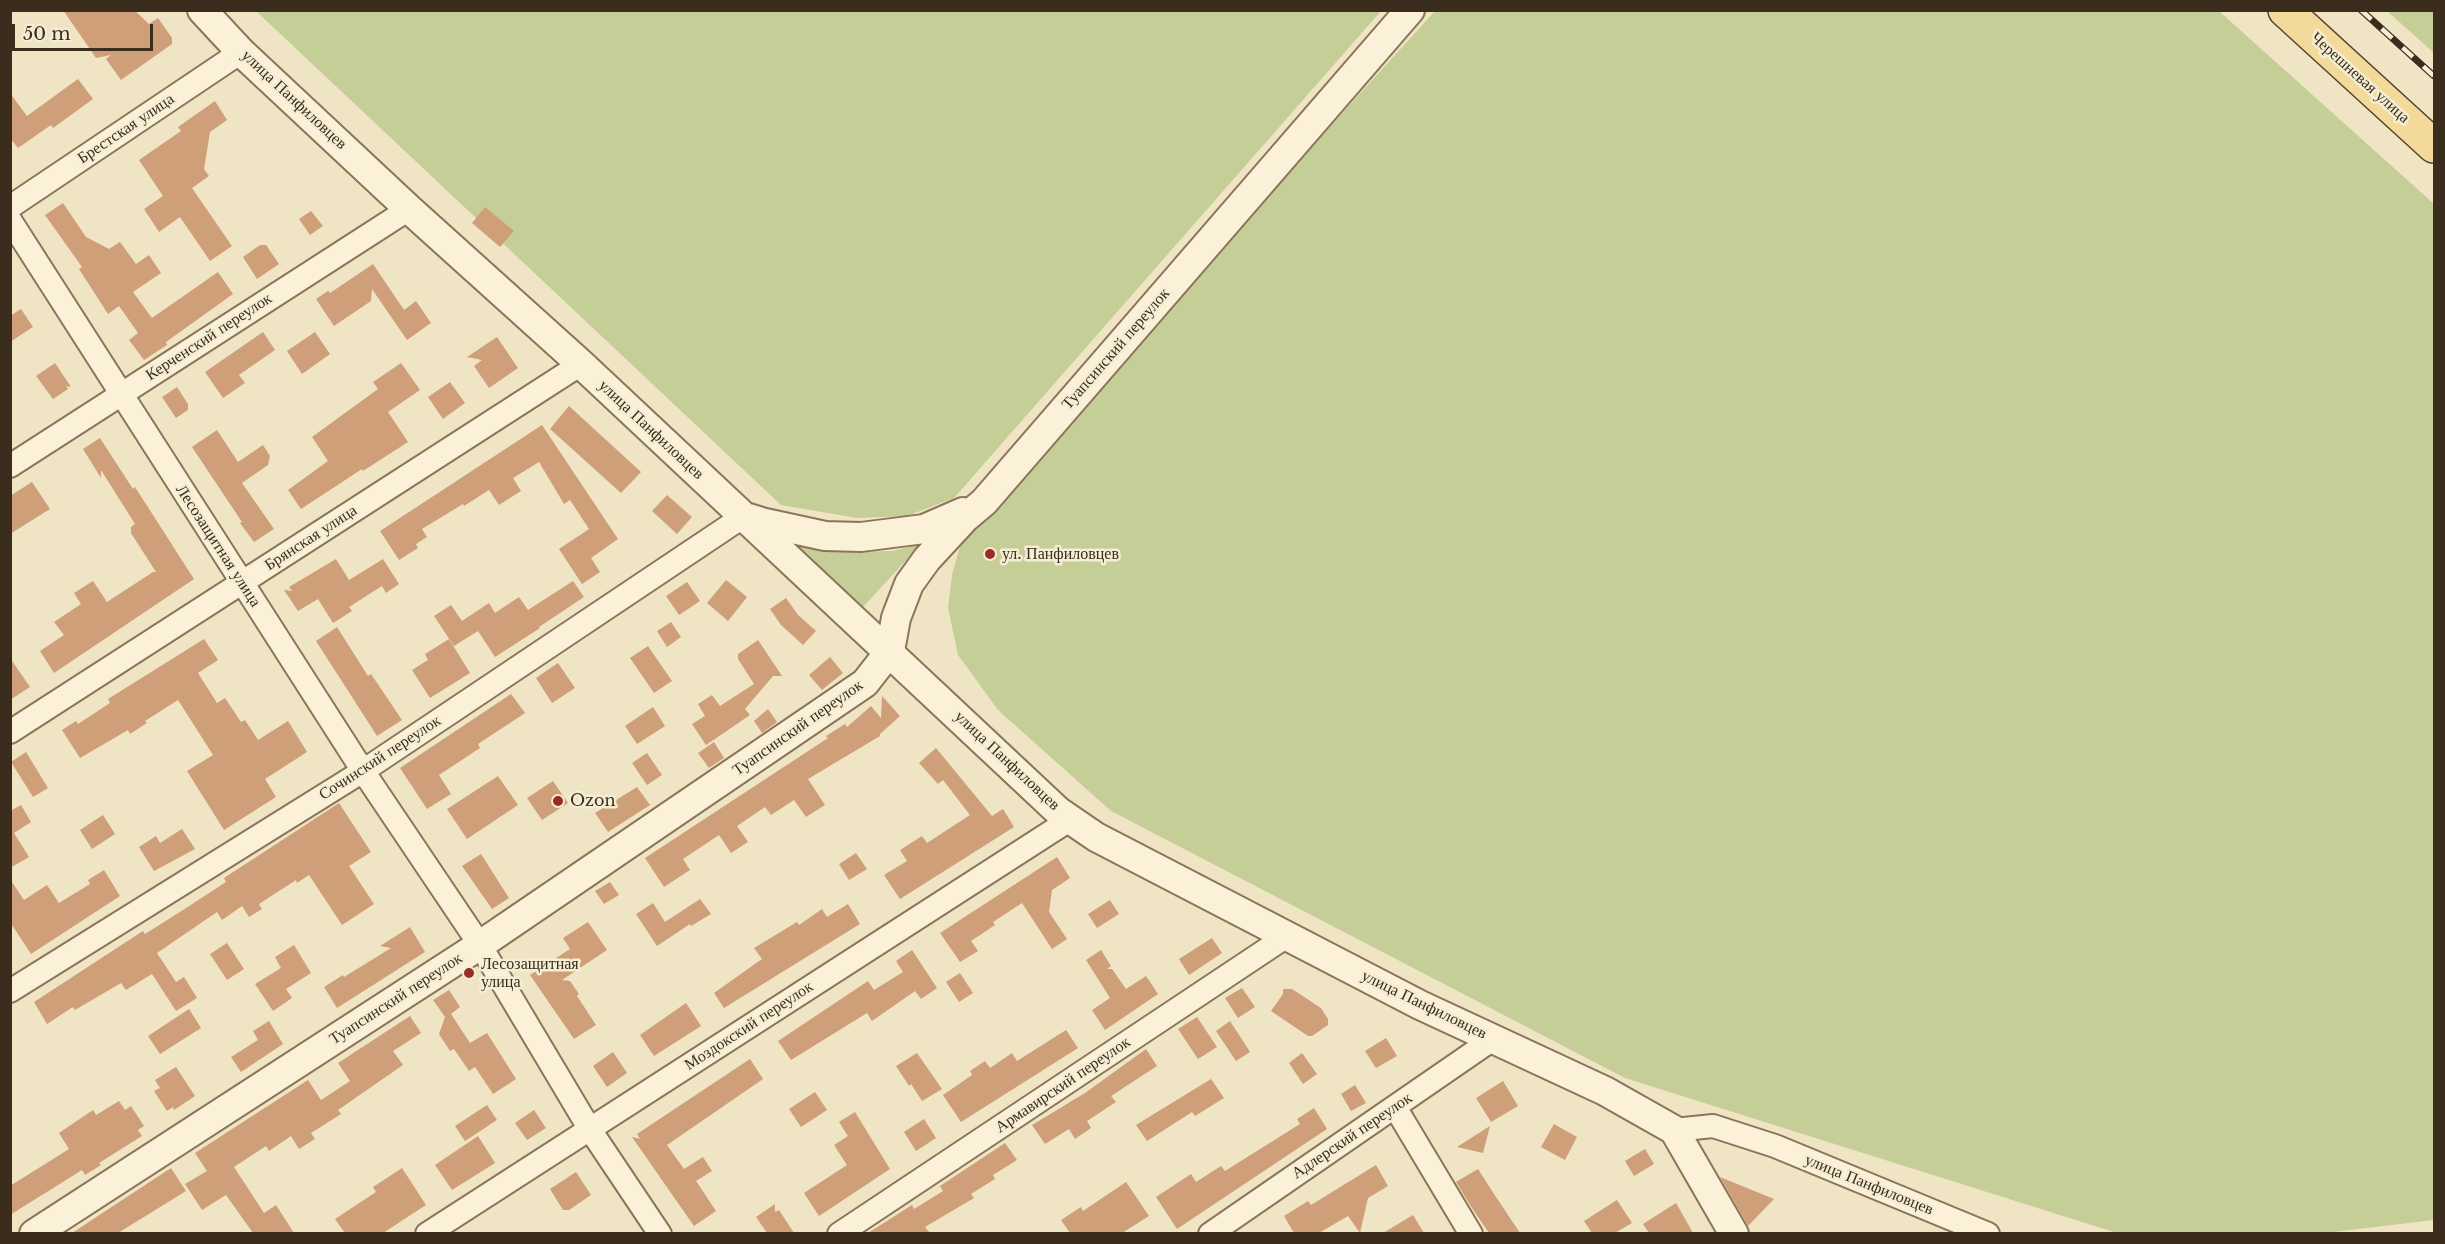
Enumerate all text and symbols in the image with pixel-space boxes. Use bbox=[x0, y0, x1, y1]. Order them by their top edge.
scale bar bbox=[15, 12, 156, 50]
text: 50 m bbox=[23, 23, 71, 45]
street label: Черешневая улица bbox=[2307, 29, 2413, 127]
street label: улица Панфиловцев bbox=[237, 46, 351, 154]
street label: Брестская улица bbox=[74, 90, 178, 168]
street label: Туапсинский переулок bbox=[1058, 284, 1174, 414]
street label: Керченский переулок bbox=[142, 289, 276, 385]
street label: улица Панфиловцев bbox=[594, 376, 708, 484]
street label: Лесозащитная улица bbox=[171, 481, 265, 611]
street label: Брянская улица bbox=[261, 501, 361, 575]
place label: ул. Панфиловцев bbox=[1002, 544, 1119, 564]
marker: ул. Панфиловцев bbox=[983, 547, 997, 561]
street label: Туапсинский переулок bbox=[729, 676, 867, 780]
street label: улица Панфиловцев bbox=[950, 707, 1064, 815]
street label: Сочинский переулок bbox=[315, 711, 445, 805]
place label: Ozon bbox=[570, 791, 615, 811]
marker: Ozon bbox=[551, 794, 565, 808]
street label: Туапсинский переулок bbox=[326, 949, 466, 1049]
place label: Лесозащитная улица bbox=[481, 954, 579, 992]
marker: Лесозащитная улица bbox=[462, 966, 476, 980]
street label: улица Панфиловцев bbox=[1358, 966, 1490, 1044]
street label: Моздокский переулок bbox=[681, 977, 817, 1075]
street label: Армавирский переулок bbox=[992, 1033, 1134, 1137]
street label: Адлерский переулок bbox=[1288, 1089, 1416, 1183]
street label: улица Панфиловцев bbox=[1802, 1150, 1936, 1220]

